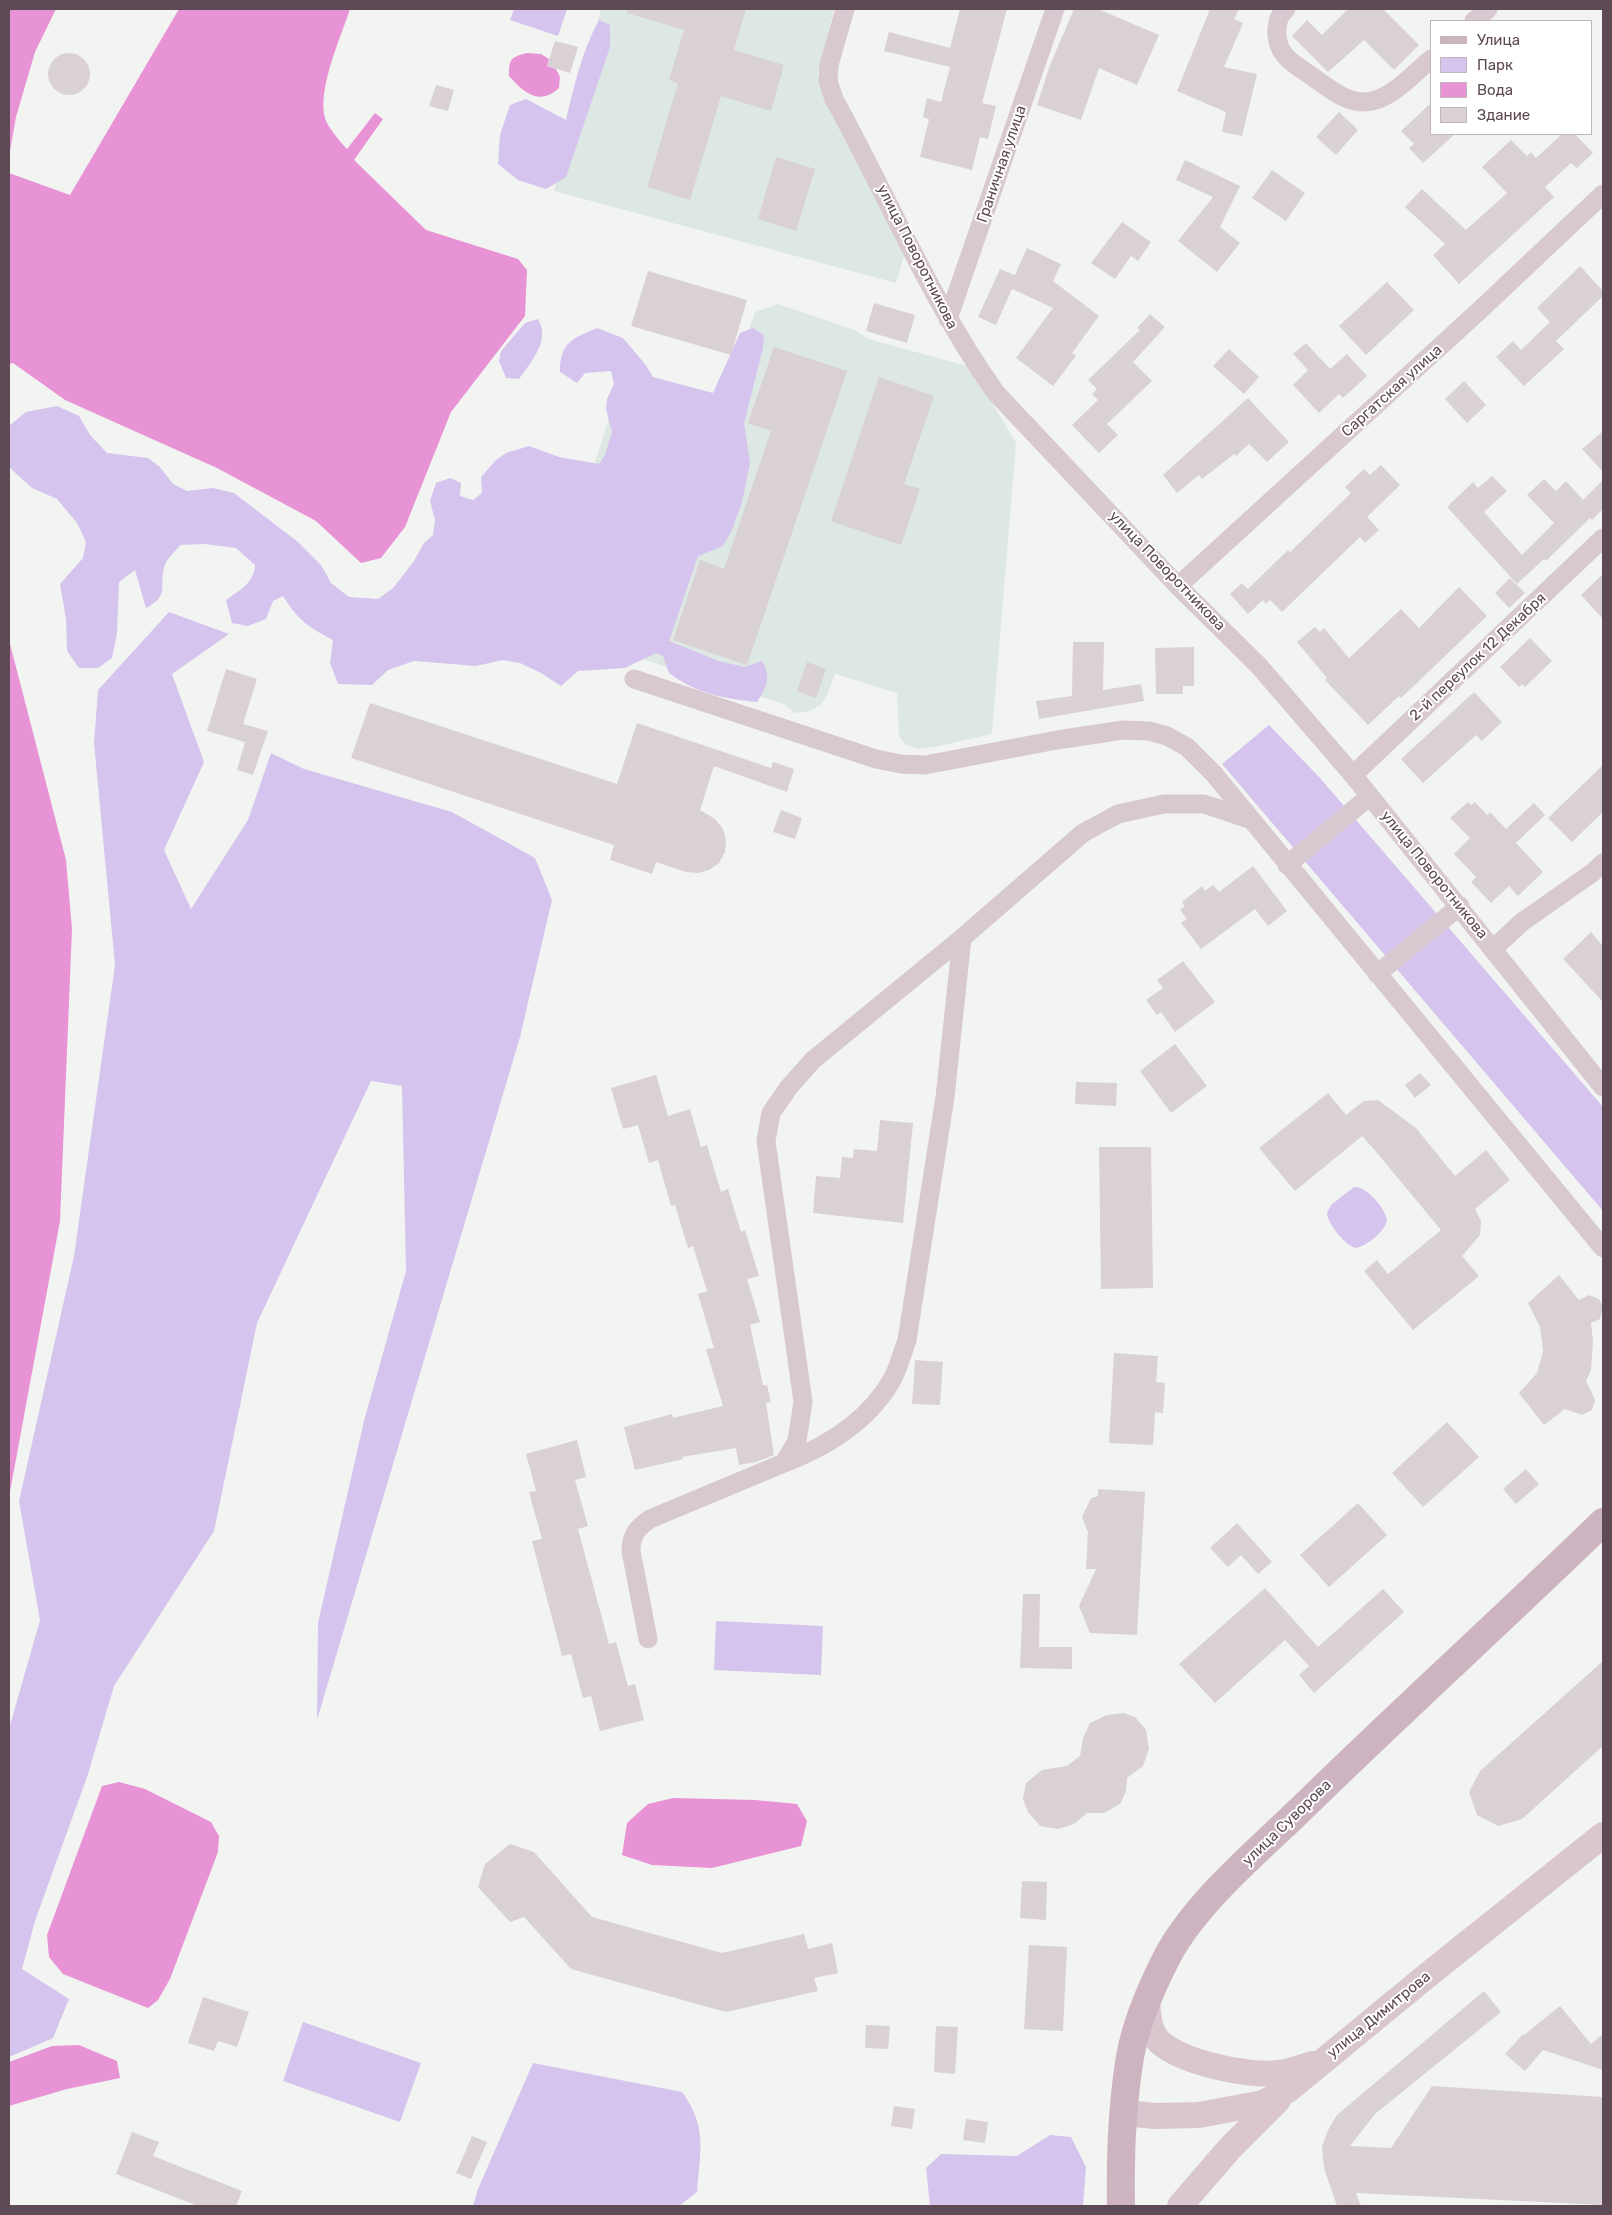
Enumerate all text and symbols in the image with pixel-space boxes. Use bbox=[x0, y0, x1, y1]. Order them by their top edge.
legend bbox=[1430, 20, 1592, 135]
text: Улица bbox=[1477, 31, 1520, 49]
text: Парк bbox=[1477, 56, 1513, 74]
text: Вода bbox=[1477, 81, 1513, 99]
street label: Граничная улица bbox=[974, 103, 1030, 225]
text: Здание bbox=[1477, 106, 1530, 124]
street label: улица Поворотникова bbox=[873, 182, 961, 332]
street label: Саргатская улица bbox=[1338, 341, 1446, 441]
street label: улица Поворотникова bbox=[1105, 507, 1229, 635]
street label: 2-й переулок 12 Декабря bbox=[1406, 589, 1550, 725]
street label: улица Поворотникова bbox=[1377, 807, 1491, 943]
street label: улица Суворова bbox=[1239, 1776, 1335, 1870]
street label: улица Димитрова bbox=[1324, 1968, 1434, 2062]

